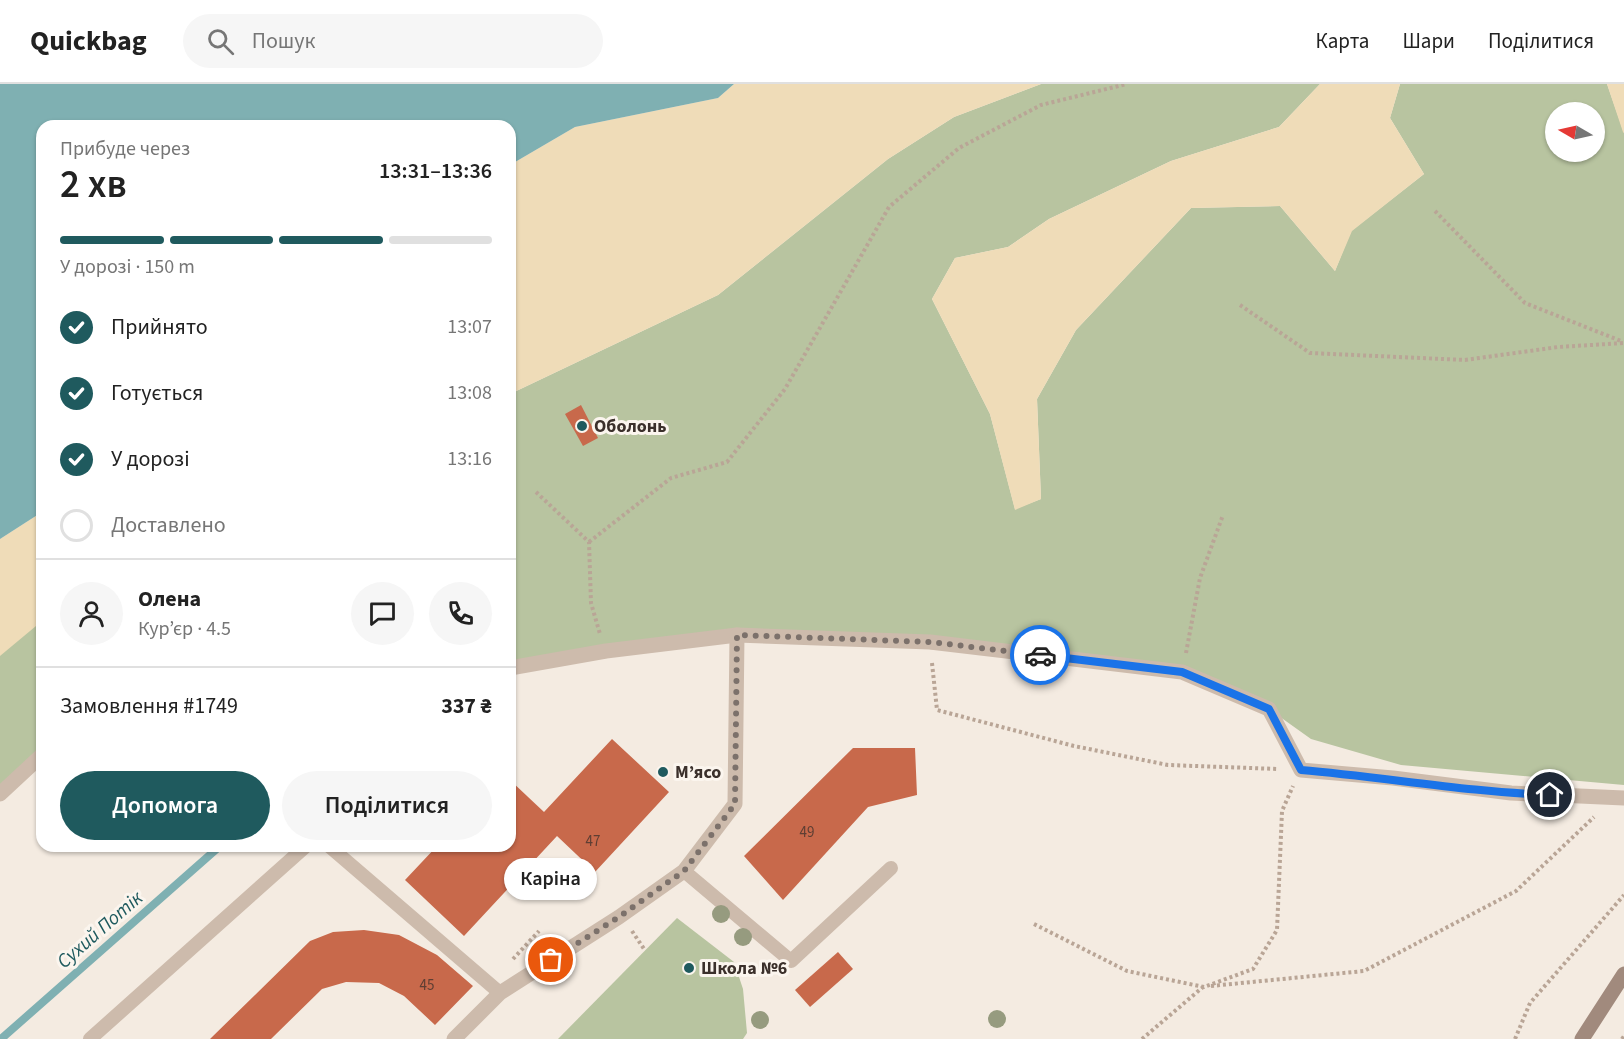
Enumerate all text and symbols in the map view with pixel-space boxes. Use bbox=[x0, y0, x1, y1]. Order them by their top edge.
search box bbox=[183, 14, 603, 68]
text: Quickbag bbox=[30, 21, 147, 61]
icon: search bbox=[204, 25, 237, 58]
text: Пошук bbox=[252, 25, 315, 57]
text: Карта bbox=[1316, 26, 1369, 56]
text: Шари bbox=[1402, 26, 1455, 56]
text: Поділитися bbox=[1488, 26, 1594, 56]
north arrow bbox=[1545, 102, 1605, 162]
map controls bbox=[1545, 102, 1605, 162]
text: Прибуде через bbox=[60, 135, 190, 163]
text: 13:31–13:36 bbox=[379, 155, 492, 187]
text: 2 хв bbox=[60, 157, 127, 213]
text: У дорозі · 150 m bbox=[60, 253, 195, 281]
icon: check bbox=[60, 311, 93, 344]
text: Прийнято bbox=[111, 311, 208, 343]
text: 13:07 bbox=[447, 313, 492, 341]
icon: check bbox=[60, 377, 93, 410]
text: Готується bbox=[111, 377, 203, 409]
text: 13:08 bbox=[447, 379, 492, 407]
place label: Оболонь bbox=[594, 414, 666, 439]
marker: Оболонь bbox=[575, 419, 589, 433]
icon: check bbox=[60, 443, 93, 476]
text: У дорозі bbox=[111, 443, 190, 475]
text: 13:16 bbox=[447, 445, 492, 473]
text: Доставлено bbox=[111, 509, 226, 541]
button: person bbox=[60, 582, 123, 645]
button: chat bbox=[351, 582, 414, 645]
button: phone bbox=[429, 582, 492, 645]
text: Олена bbox=[138, 583, 201, 615]
text: Кур’єр · 4.5 bbox=[138, 615, 231, 643]
courier bbox=[1010, 625, 1070, 685]
icon: car bbox=[1024, 639, 1057, 672]
text: Замовлення #1749 bbox=[60, 690, 238, 722]
text: 337 ₴ bbox=[441, 690, 492, 722]
place label: М’ясо bbox=[675, 760, 721, 785]
marker: М’ясо bbox=[656, 765, 670, 779]
pin bbox=[1524, 769, 1575, 820]
button: Допомога bbox=[60, 771, 270, 840]
button: Поділитися bbox=[282, 771, 492, 840]
icon: home bbox=[1533, 778, 1566, 811]
house number: 49 bbox=[800, 822, 814, 843]
house number: 47 bbox=[586, 831, 600, 852]
callout: Каріна bbox=[504, 858, 598, 900]
text: Каріна bbox=[520, 865, 581, 893]
water label: Сухий Потік bbox=[51, 884, 150, 975]
pin bbox=[525, 934, 576, 985]
icon: bag bbox=[534, 943, 567, 976]
place label: Школа №6 bbox=[701, 956, 787, 981]
marker: Школа №6 bbox=[682, 961, 696, 975]
house number: 45 bbox=[420, 975, 434, 996]

